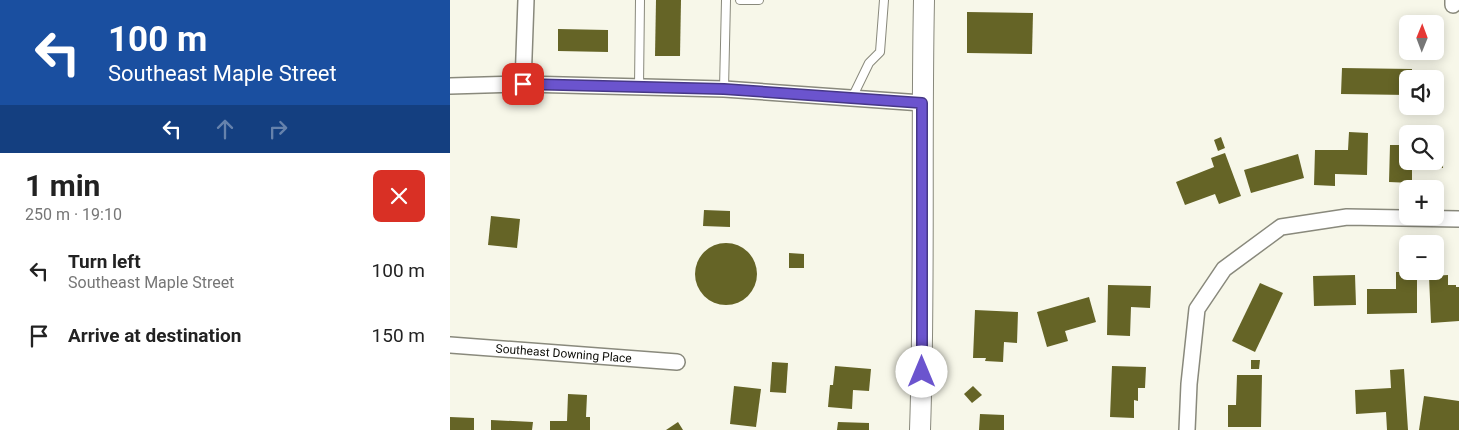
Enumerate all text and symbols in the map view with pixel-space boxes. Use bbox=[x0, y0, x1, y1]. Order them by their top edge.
north arrow bbox=[1399, 15, 1444, 60]
map controls bbox=[1399, 15, 1444, 280]
text: 100 m bbox=[108, 19, 207, 60]
icon: left bbox=[25, 20, 90, 85]
text: Southeast Maple Street bbox=[108, 61, 337, 86]
pin bbox=[502, 63, 544, 105]
icon: arrive bbox=[509, 70, 537, 98]
button: sound bbox=[1399, 70, 1444, 115]
icon: left bbox=[158, 115, 186, 143]
icon: ahead bbox=[211, 115, 239, 143]
icon: right bbox=[264, 115, 292, 143]
button: search bbox=[1399, 125, 1444, 170]
text: 1 min bbox=[25, 168, 100, 203]
button: close bbox=[373, 170, 425, 222]
button: + bbox=[1399, 180, 1444, 225]
text: 250 m · 19:10 bbox=[25, 205, 122, 224]
button: − bbox=[1399, 235, 1444, 280]
text: Turn left bbox=[68, 250, 141, 273]
icon: left bbox=[25, 257, 53, 285]
text: 100 m bbox=[372, 259, 425, 282]
text: Southeast Maple Street bbox=[68, 273, 234, 292]
icon: arrive bbox=[25, 322, 53, 350]
text: Arrive at destination bbox=[68, 324, 241, 347]
text: 150 m bbox=[372, 324, 425, 347]
street label: Southeast Downing Place bbox=[495, 341, 632, 366]
position arrow bbox=[895, 345, 947, 397]

